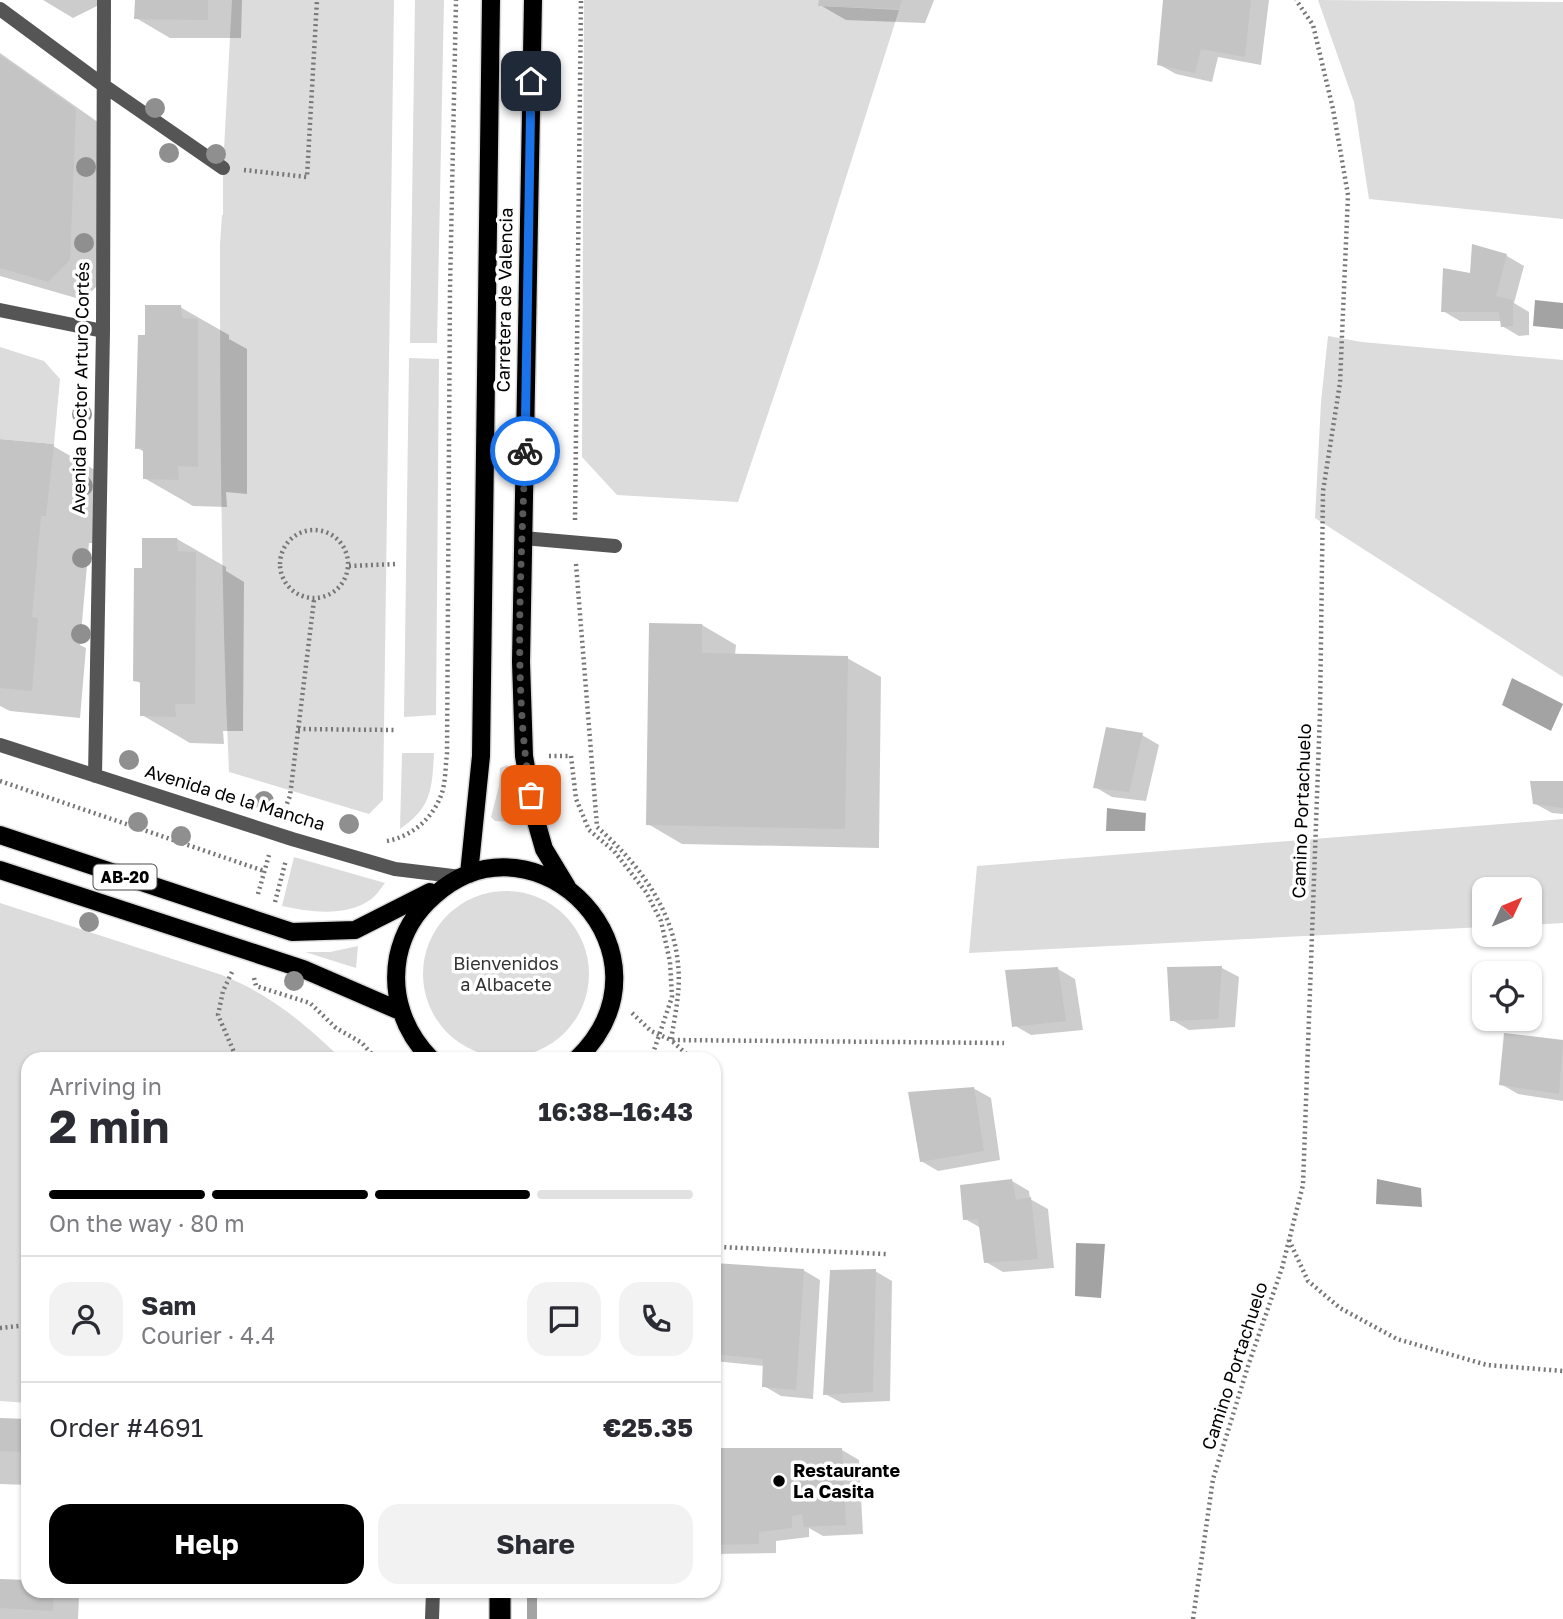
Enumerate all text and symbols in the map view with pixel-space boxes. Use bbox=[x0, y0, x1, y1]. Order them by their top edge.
pin bbox=[501, 51, 561, 111]
icon: home bbox=[512, 62, 550, 100]
street label: Carretera de Valencia bbox=[491, 207, 517, 393]
street label: Avenida Doctor Arturo Cortés bbox=[67, 261, 93, 515]
courier bbox=[490, 416, 560, 486]
icon: bike bbox=[506, 432, 544, 470]
street label: Camino Portachuelo bbox=[1287, 723, 1315, 899]
street label: Avenida de la Mancha bbox=[143, 759, 328, 835]
pin bbox=[501, 765, 561, 825]
icon: bag bbox=[512, 776, 550, 814]
road number: AB-20 bbox=[94, 864, 156, 890]
north arrow bbox=[1472, 877, 1542, 947]
map controls bbox=[1472, 877, 1542, 1031]
park label: Bienvenidos a Albacete bbox=[453, 952, 559, 995]
button: locate bbox=[1472, 961, 1542, 1031]
text: Arriving in bbox=[49, 1072, 162, 1100]
text: 16:38–16:43 bbox=[538, 1096, 693, 1127]
text: 2 min bbox=[49, 1098, 169, 1153]
text: On the way · 80 m bbox=[49, 1209, 245, 1237]
street label: Camino Portachuelo bbox=[1197, 1279, 1272, 1452]
button: person bbox=[49, 1282, 123, 1356]
button: chat bbox=[527, 1282, 601, 1356]
button: phone bbox=[619, 1282, 693, 1356]
text: Sam bbox=[141, 1290, 196, 1321]
text: Courier · 4.4 bbox=[141, 1321, 275, 1349]
text: Order #4691 bbox=[49, 1412, 203, 1443]
text: €25.35 bbox=[603, 1412, 693, 1443]
place label: Restaurante La Casita bbox=[793, 1459, 900, 1502]
marker: Restaurante La Casita bbox=[771, 1473, 787, 1489]
button: Help bbox=[49, 1504, 364, 1584]
button: Share bbox=[378, 1504, 693, 1584]

